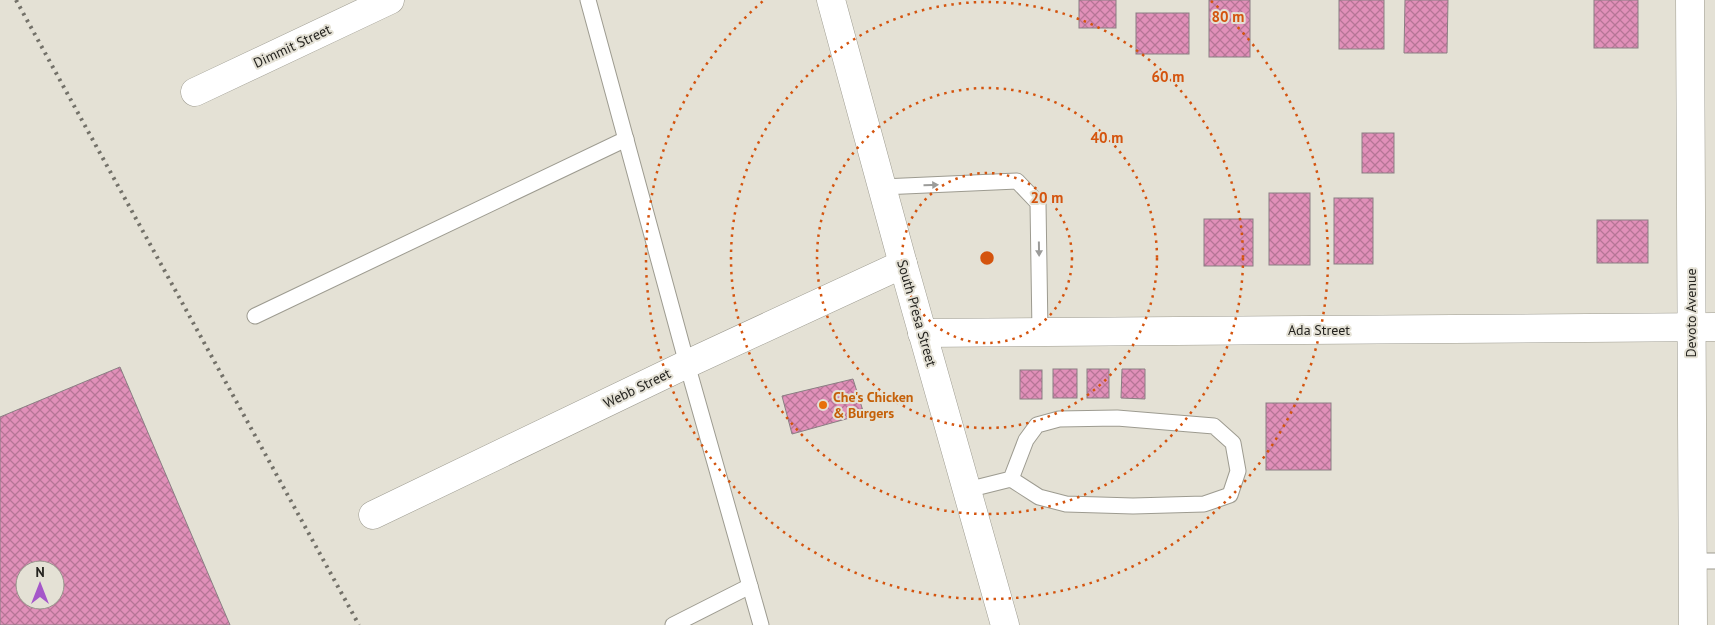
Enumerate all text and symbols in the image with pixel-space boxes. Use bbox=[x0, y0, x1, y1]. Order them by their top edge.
text: 80 m bbox=[1212, 7, 1244, 26]
street label: Dimmit Street bbox=[250, 20, 334, 72]
text: 60 m bbox=[1152, 67, 1184, 86]
text: 40 m bbox=[1091, 128, 1123, 147]
one-way arrow bbox=[923, 180, 939, 188]
text: 20 m bbox=[1031, 188, 1063, 207]
one-way arrow bbox=[1035, 241, 1043, 257]
centre of rings bbox=[978, 249, 996, 267]
street label: South Presa Street bbox=[893, 258, 941, 369]
street label: Devoto Avenue bbox=[1682, 268, 1700, 358]
street label: Ada Street bbox=[1288, 321, 1350, 339]
street label: Webb Street bbox=[600, 364, 674, 412]
place label: Che's Chicken & Burgers bbox=[833, 388, 913, 422]
marker: Che's Chicken & Burgers bbox=[817, 399, 829, 411]
north arrow bbox=[15, 560, 65, 610]
text: N bbox=[35, 563, 45, 581]

